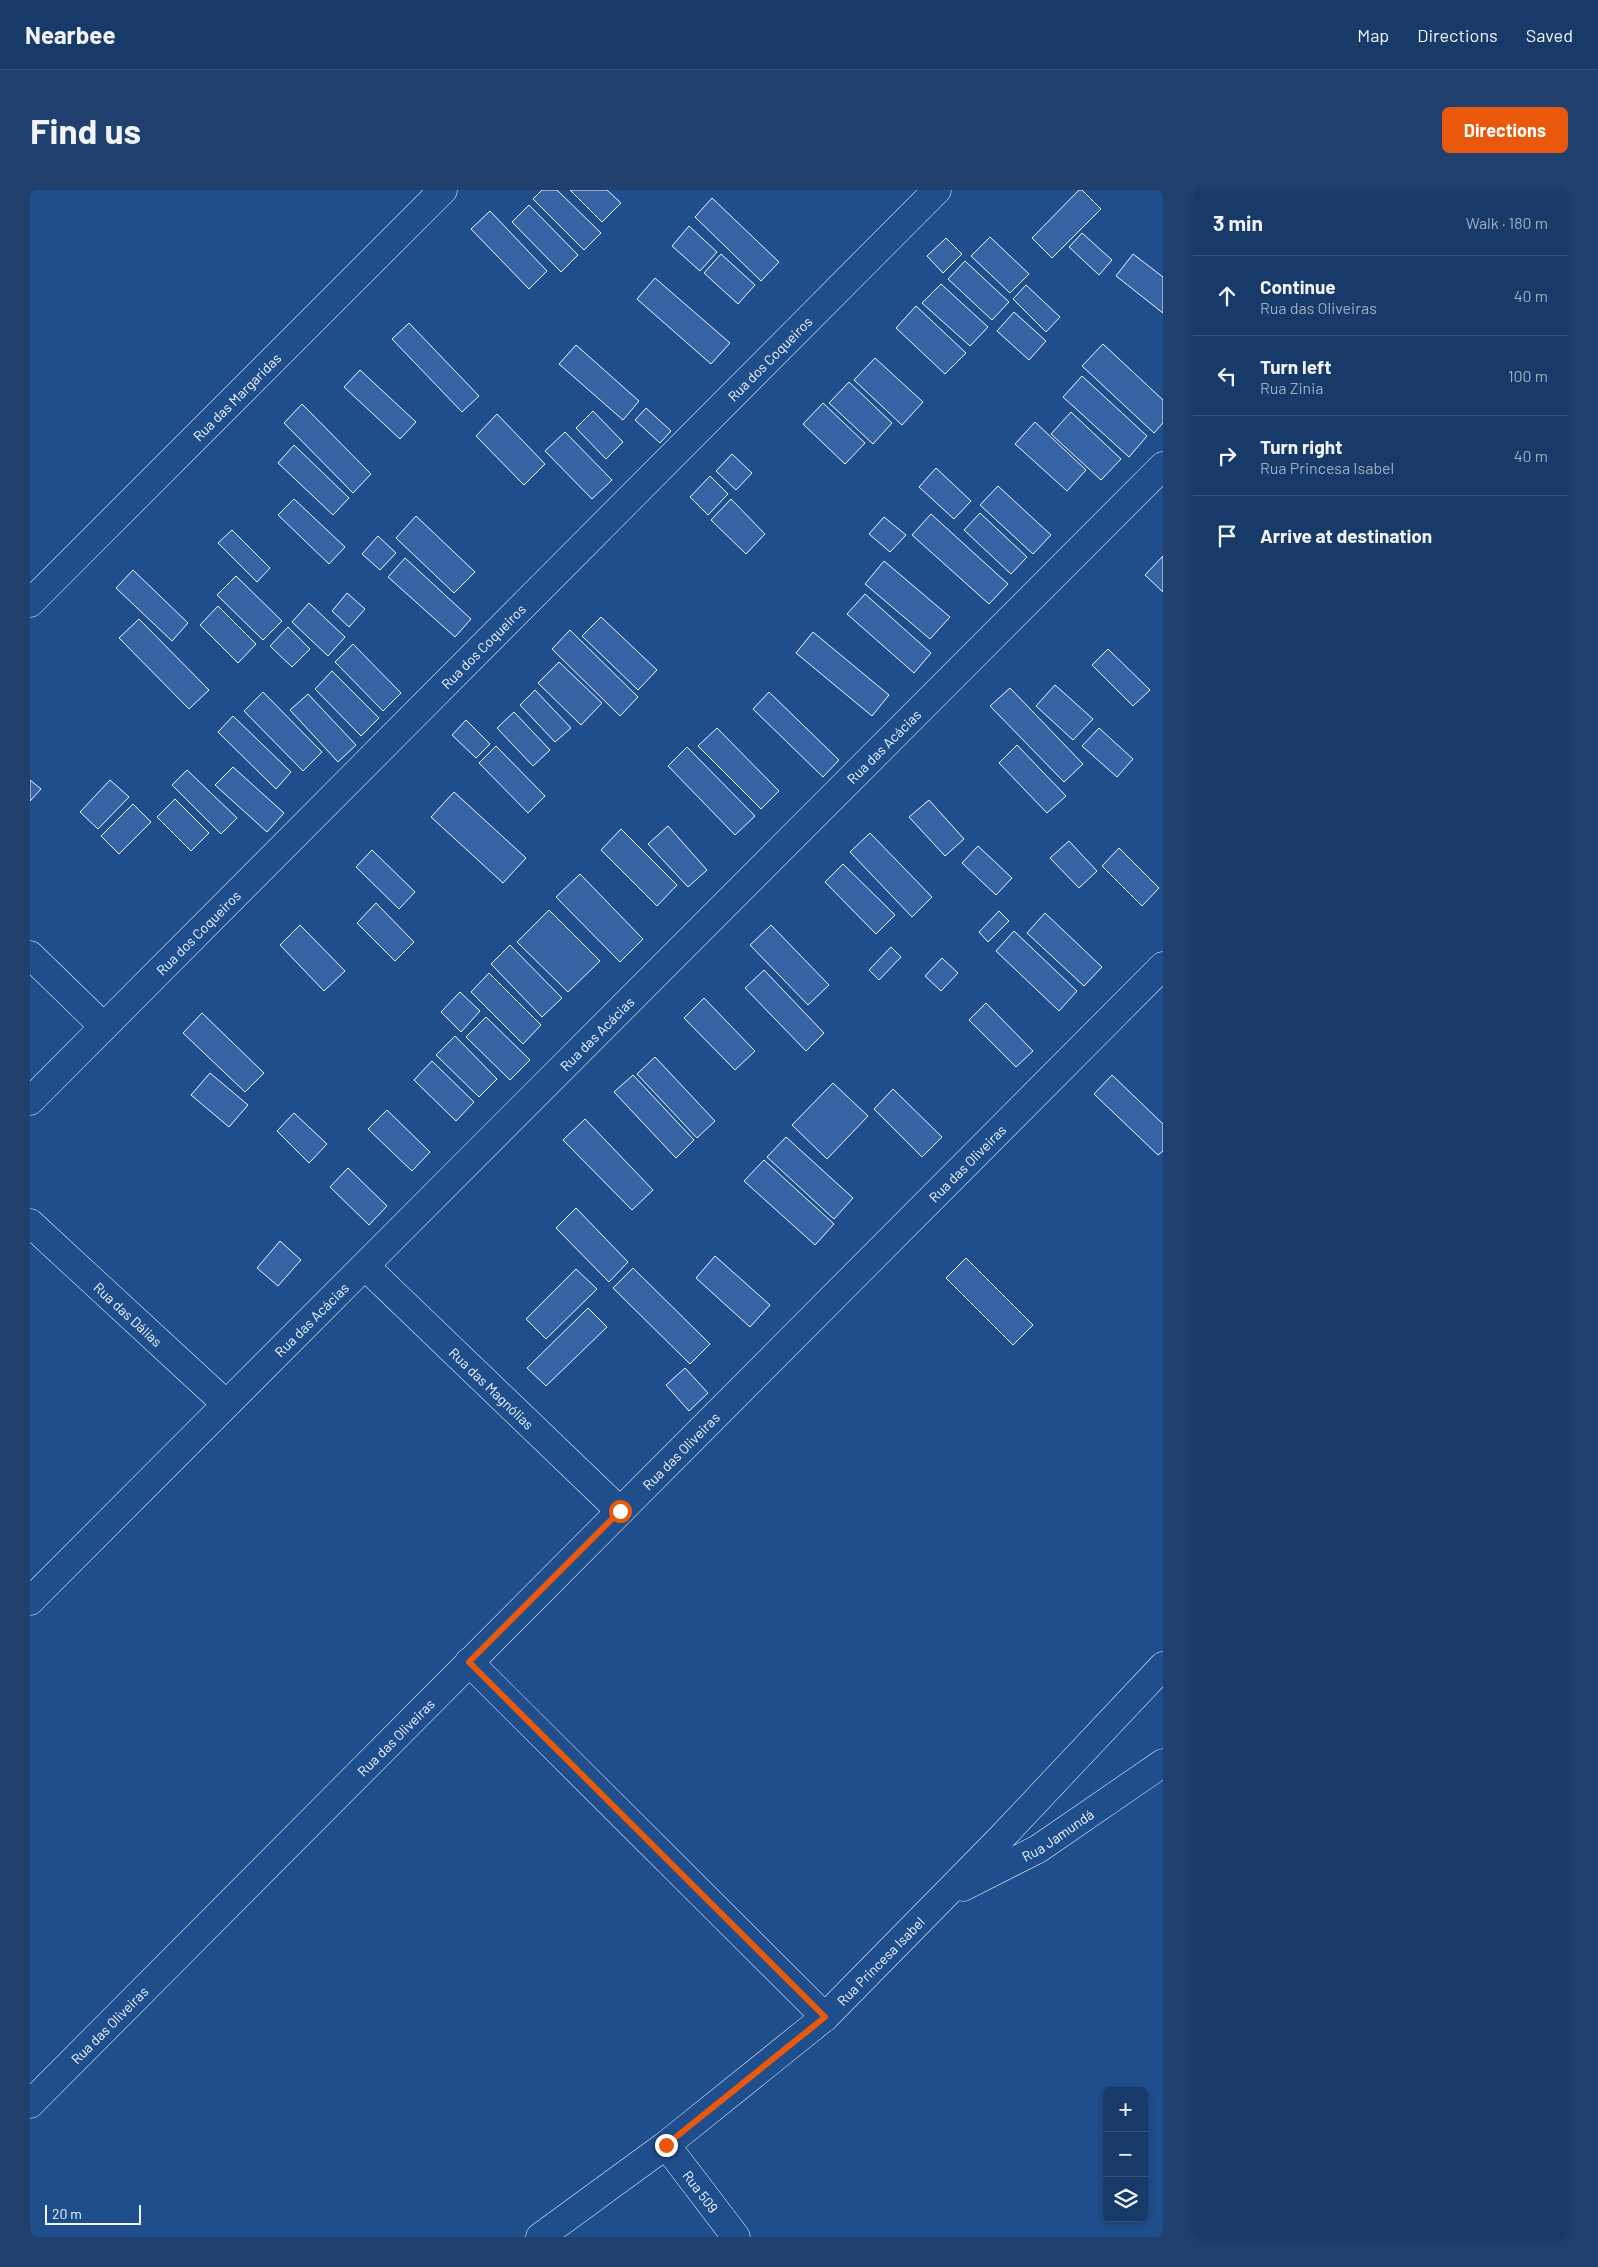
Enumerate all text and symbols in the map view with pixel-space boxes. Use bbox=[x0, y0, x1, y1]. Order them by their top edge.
text: Nearbee bbox=[25, 20, 116, 49]
text: Map bbox=[1357, 24, 1389, 46]
text: Directions bbox=[1417, 24, 1498, 46]
text: Saved bbox=[1526, 24, 1573, 46]
button: Directions bbox=[1442, 107, 1568, 153]
text: Find us bbox=[30, 109, 141, 151]
text: 3 min bbox=[1213, 210, 1263, 235]
text: Walk · 180 m bbox=[1466, 213, 1548, 232]
text: Continue bbox=[1260, 275, 1336, 298]
icon: ahead bbox=[1213, 282, 1241, 310]
text: 40 m bbox=[1514, 286, 1548, 305]
text: Rua das Oliveiras bbox=[1260, 298, 1377, 317]
street label: Rua dos Coqueiros bbox=[724, 312, 815, 404]
street label: Rua das Margaridas bbox=[189, 349, 284, 444]
text: Turn left bbox=[1260, 355, 1331, 378]
icon: left bbox=[1213, 362, 1241, 390]
text: 100 m bbox=[1508, 366, 1548, 385]
text: Rua Zinia bbox=[1260, 378, 1324, 397]
text: Turn right bbox=[1260, 435, 1342, 458]
icon: right bbox=[1213, 442, 1241, 470]
text: 40 m bbox=[1514, 446, 1548, 465]
text: Rua Princesa Isabel bbox=[1260, 458, 1394, 477]
icon: arrive bbox=[1213, 522, 1241, 550]
text: Arrive at destination bbox=[1260, 524, 1432, 547]
street label: Rua dos Coqueiros bbox=[437, 600, 529, 692]
street label: Rua das Acácias bbox=[843, 705, 924, 787]
street label: Rua dos Coqueiros bbox=[152, 886, 244, 978]
street label: Rua das Acácias bbox=[556, 993, 637, 1074]
street label: Rua das Oliveiras bbox=[925, 1120, 1009, 1205]
street label: Rua das Dálias bbox=[91, 1278, 166, 1350]
street label: Rua das Acácias bbox=[271, 1279, 352, 1360]
street label: Rua das Magnólias bbox=[446, 1343, 538, 1433]
street label: Rua das Oliveiras bbox=[638, 1408, 723, 1493]
route start bbox=[609, 1500, 632, 1523]
street label: Rua das Oliveiras bbox=[353, 1694, 438, 1779]
street label: Rua Jamundá bbox=[1019, 1805, 1097, 1864]
street label: Rua Princesa Isabel bbox=[833, 1913, 928, 2009]
street label: Rua das Oliveiras bbox=[67, 1982, 151, 2067]
map controls bbox=[1103, 2087, 1148, 2222]
button: + bbox=[1103, 2087, 1148, 2132]
button: − bbox=[1103, 2132, 1148, 2177]
route end bbox=[655, 2134, 678, 2157]
street label: Rua 509 bbox=[680, 2167, 723, 2216]
button: layers bbox=[1103, 2177, 1148, 2222]
scale bar bbox=[45, 2202, 141, 2225]
text: 20 m bbox=[52, 2205, 82, 2222]

